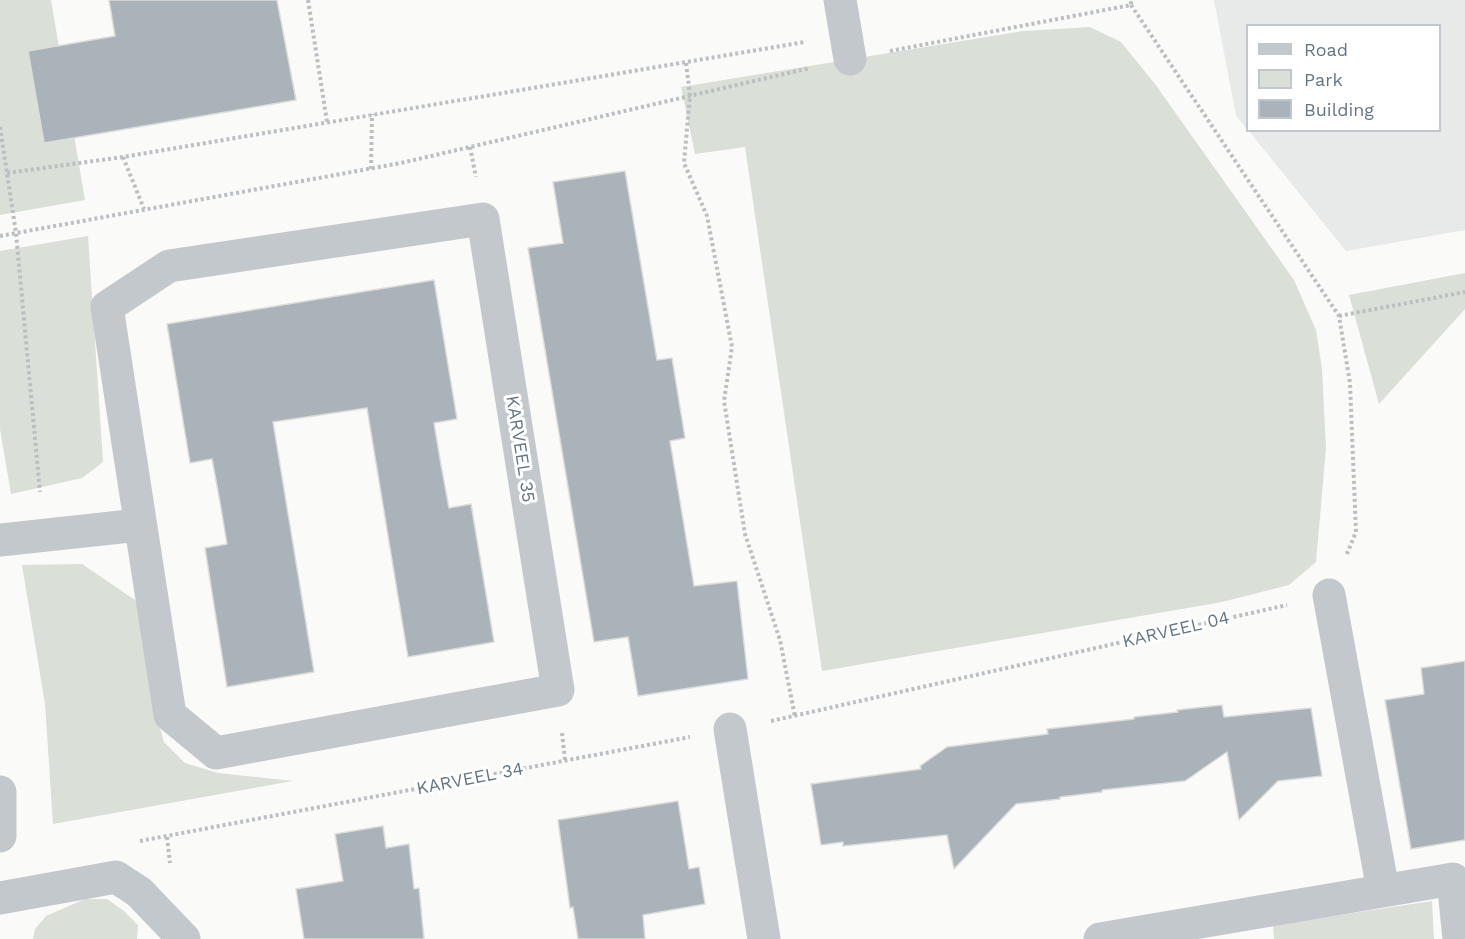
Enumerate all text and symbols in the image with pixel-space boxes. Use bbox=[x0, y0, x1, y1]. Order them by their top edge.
legend bbox=[1246, 24, 1441, 132]
text: Road bbox=[1304, 39, 1348, 60]
text: Park bbox=[1304, 69, 1343, 90]
text: Building bbox=[1304, 99, 1374, 120]
street label: KARVEEL 35 bbox=[501, 394, 539, 504]
street label: KARVEEL 04 bbox=[1120, 607, 1232, 653]
street label: KARVEEL 34 bbox=[415, 758, 525, 800]

